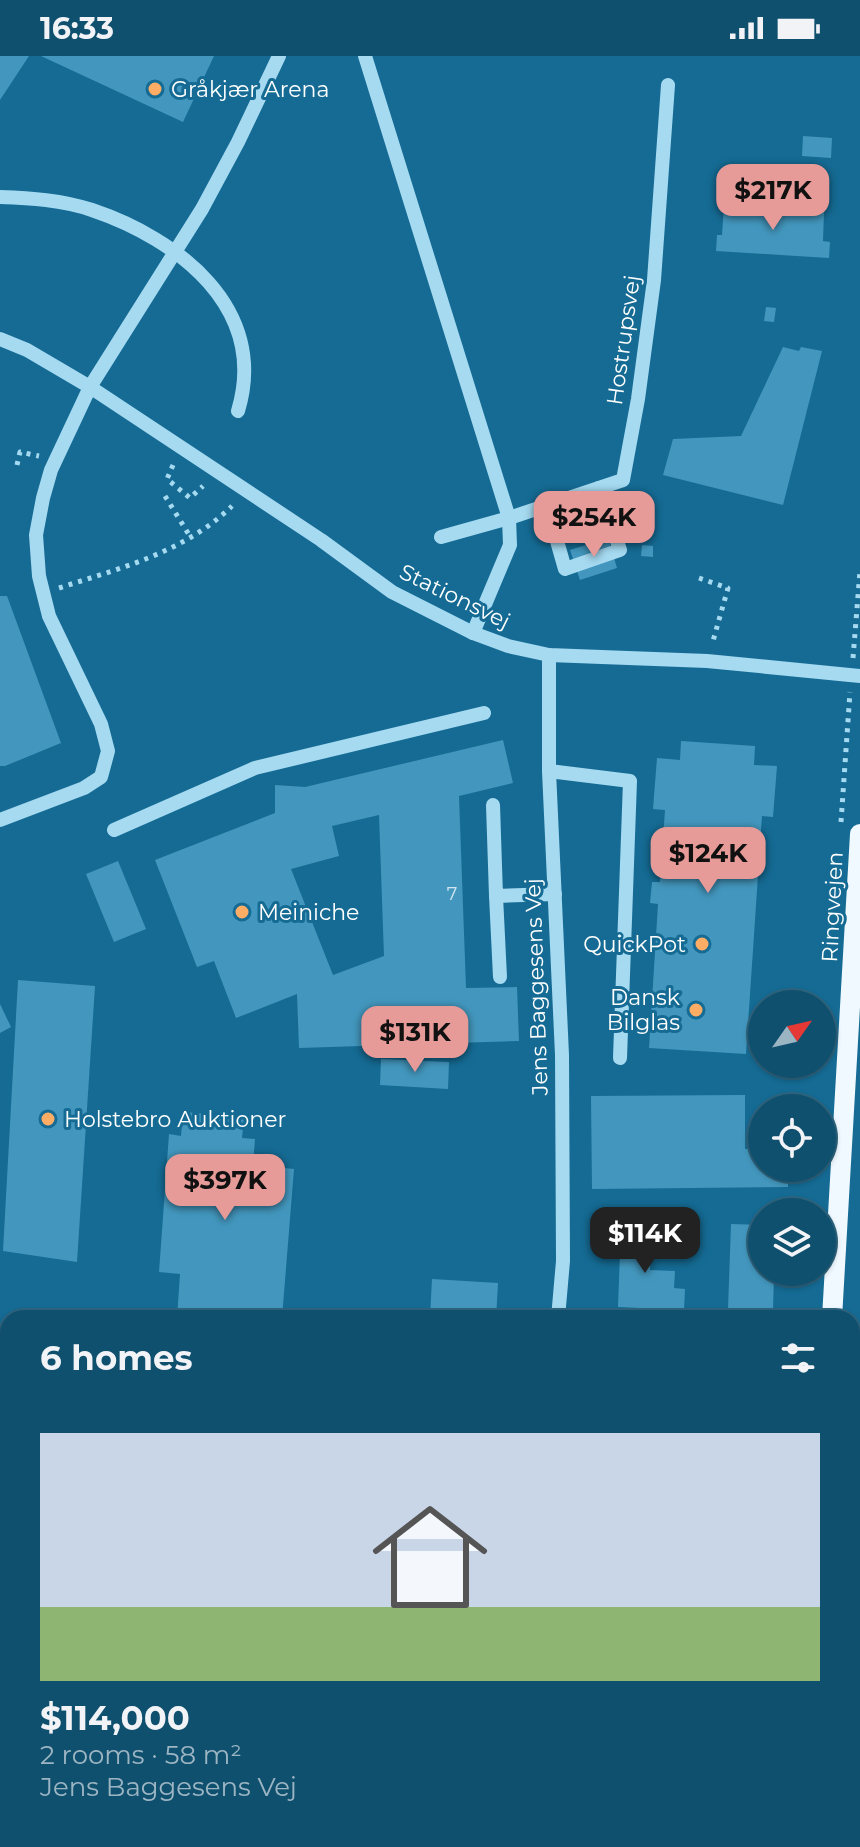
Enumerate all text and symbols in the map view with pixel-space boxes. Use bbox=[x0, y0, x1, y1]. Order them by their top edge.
text: 16:33 bbox=[40, 10, 114, 47]
place label: Gråkjær Arena bbox=[171, 76, 329, 103]
marker: Gråkjær Arena bbox=[146, 80, 164, 98]
pin: $217K bbox=[717, 164, 829, 232]
text: $217K bbox=[734, 174, 812, 206]
street label: Hostrupsvej bbox=[601, 273, 646, 407]
pin: $254K bbox=[538, 491, 650, 559]
text: $254K bbox=[552, 501, 636, 533]
street label: Stationsvej bbox=[395, 558, 515, 635]
pin: $124K bbox=[652, 827, 764, 895]
text: $124K bbox=[669, 837, 747, 869]
street label: Ringvejen bbox=[816, 851, 849, 963]
street label: Jens Baggesens Vej bbox=[519, 878, 554, 1097]
house number: 7 bbox=[447, 883, 457, 905]
place label: Meiniche bbox=[258, 899, 359, 926]
marker: Meiniche bbox=[233, 903, 251, 921]
place label: QuickPot bbox=[583, 931, 686, 958]
marker: QuickPot bbox=[693, 935, 711, 953]
place label: Dansk Bilglas bbox=[607, 984, 681, 1036]
north arrow bbox=[748, 990, 836, 1078]
map controls bbox=[748, 990, 836, 1286]
marker: Dansk Bilglas bbox=[687, 1001, 705, 1019]
pin: $131K bbox=[359, 1006, 471, 1074]
text: $131K bbox=[379, 1016, 451, 1048]
button: locate bbox=[748, 1094, 836, 1182]
place label: Holstebro Auktioner bbox=[64, 1106, 286, 1133]
marker: Holstebro Auktioner bbox=[39, 1110, 57, 1128]
pin: $397K bbox=[169, 1154, 281, 1222]
text: $397K bbox=[183, 1164, 267, 1196]
button: layers bbox=[748, 1198, 836, 1286]
pin: $114K bbox=[589, 1207, 701, 1275]
text: $114K bbox=[608, 1217, 682, 1249]
icon: filters bbox=[776, 1336, 820, 1380]
text: 6 homes bbox=[40, 1337, 193, 1379]
icon: home bbox=[358, 1485, 502, 1629]
text: $114,000 bbox=[40, 1697, 190, 1739]
text: 2 rooms · 58 m² bbox=[40, 1739, 242, 1771]
text: Jens Baggesens Vej bbox=[40, 1771, 297, 1803]

